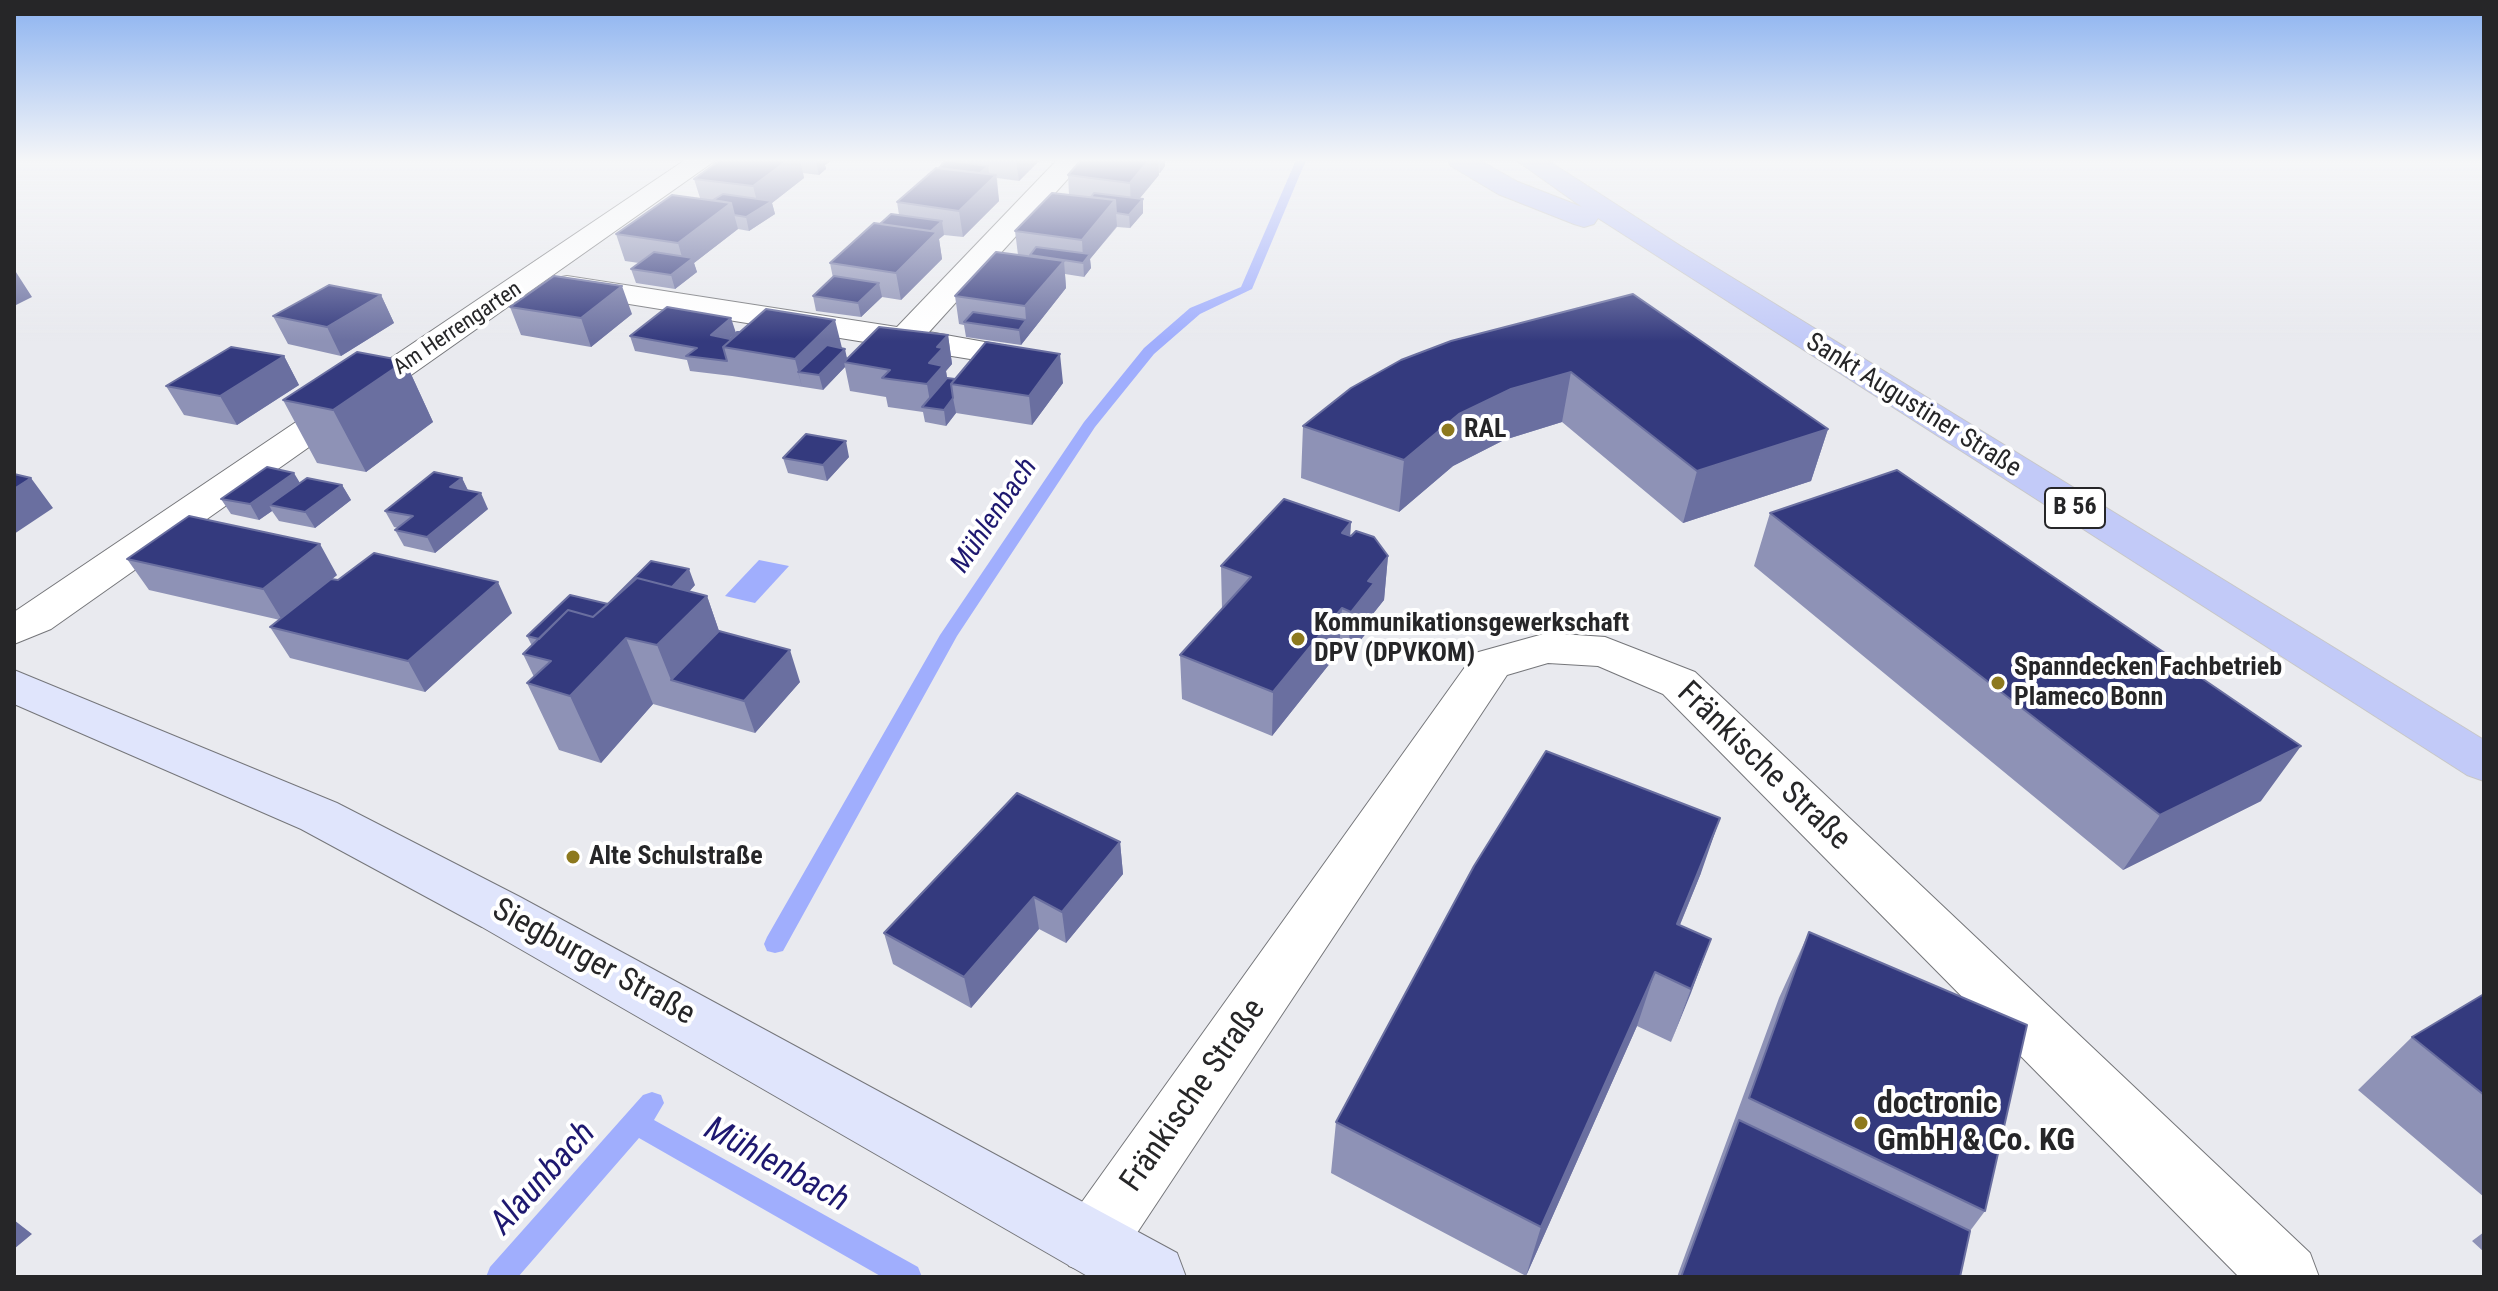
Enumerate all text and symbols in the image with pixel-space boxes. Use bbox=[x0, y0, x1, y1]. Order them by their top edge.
street label: Am Herrengarten bbox=[389, 277, 527, 381]
street label: Sankt Augustiner Straße bbox=[1800, 327, 2026, 485]
place label: RAL bbox=[1464, 414, 1506, 446]
marker: RAL bbox=[1439, 421, 1457, 439]
water label: Mühlenbach bbox=[944, 452, 1046, 580]
road number: B 56 bbox=[2045, 488, 2105, 528]
place label: Kommunikationsgewerkschaft DPV (DPVKOM) bbox=[1314, 608, 1629, 670]
marker: Kommunikationsgewerkschaft DPV (DPVKOM) bbox=[1289, 630, 1307, 648]
place label: Spanndecken Fachbetrieb Plameco Bonn bbox=[2014, 652, 2282, 714]
marker: Spanndecken Fachbetrieb Plameco Bonn bbox=[1989, 674, 2007, 692]
street label: Fränkische Straße bbox=[1668, 675, 1858, 859]
place label: Alte Schulstraße bbox=[589, 841, 763, 873]
marker: Alte Schulstraße bbox=[564, 848, 582, 866]
street label: Siegburger Straße bbox=[485, 892, 701, 1034]
street label: Fränkische Straße bbox=[1113, 992, 1275, 1200]
place label: doctronic GmbH & Co. KG bbox=[1877, 1086, 2075, 1161]
water label: Mühlenbach bbox=[697, 1110, 855, 1222]
water label: Alaunbach bbox=[483, 1114, 605, 1244]
marker: doctronic GmbH & Co. KG bbox=[1852, 1114, 1870, 1132]

